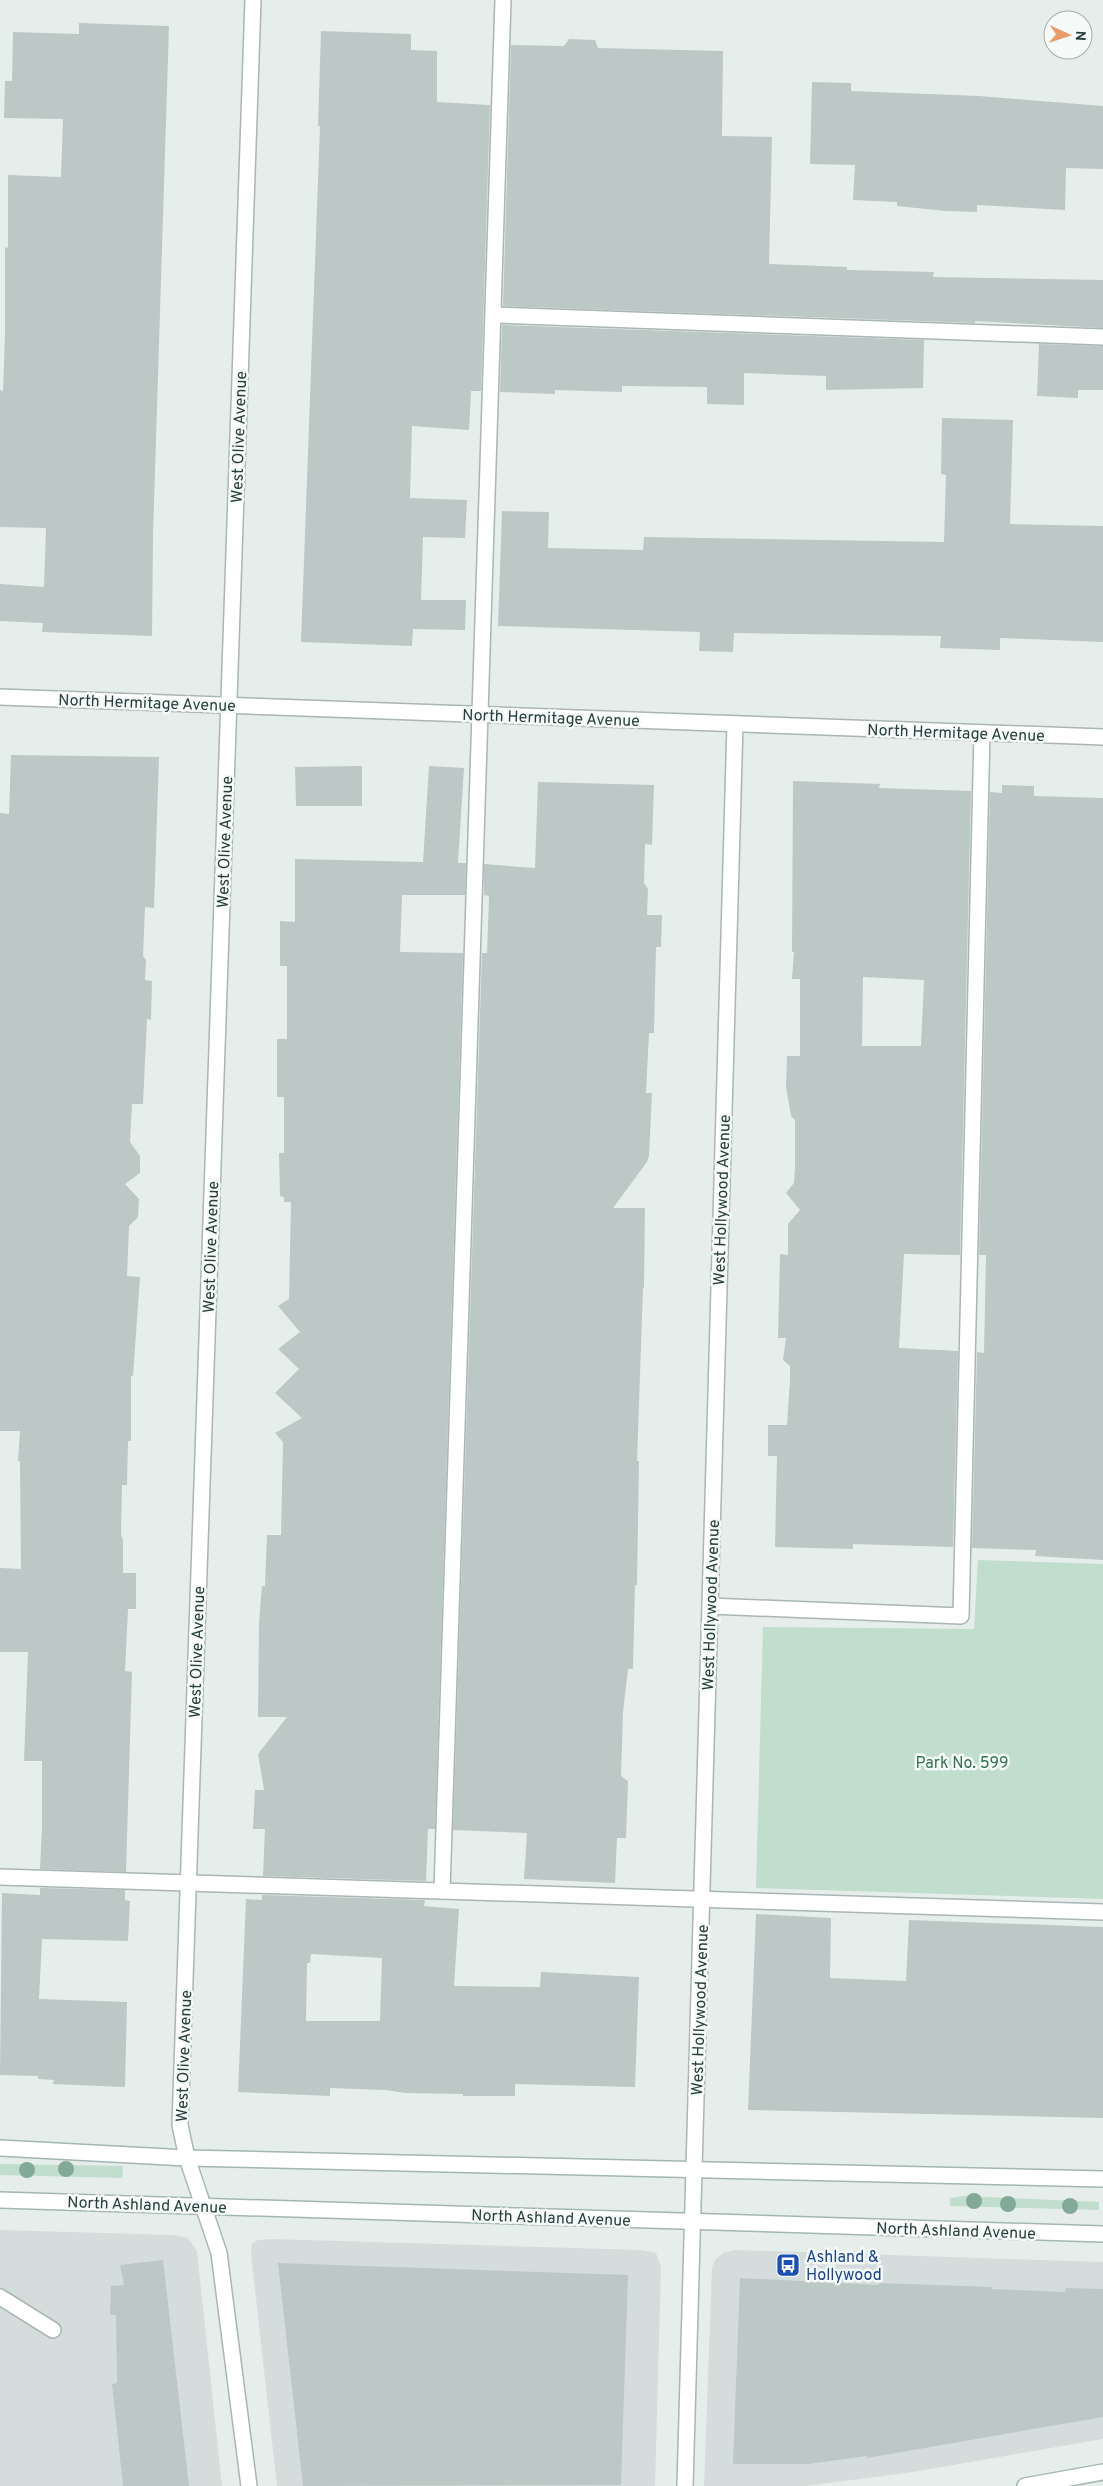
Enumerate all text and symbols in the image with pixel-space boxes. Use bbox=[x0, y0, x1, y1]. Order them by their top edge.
north arrow bbox=[1043, 10, 1093, 60]
text: N bbox=[1071, 30, 1088, 41]
street label: West Olive Avenue bbox=[228, 371, 252, 503]
street label: North Hermitage Avenue bbox=[58, 691, 236, 717]
street label: North Hermitage Avenue bbox=[462, 706, 640, 732]
street label: North Hermitage Avenue bbox=[867, 721, 1045, 747]
street label: West Olive Avenue bbox=[214, 776, 238, 908]
street label: West Hollywood Avenue bbox=[710, 1114, 736, 1286]
street label: West Olive Avenue bbox=[200, 1181, 224, 1313]
street label: West Hollywood Avenue bbox=[699, 1519, 725, 1691]
street label: West Olive Avenue bbox=[186, 1586, 210, 1718]
park label: Park No. 599 bbox=[915, 1754, 1009, 1774]
street label: West Hollywood Avenue bbox=[688, 1924, 714, 2096]
street label: West Olive Avenue bbox=[173, 1990, 197, 2122]
street label: North Ashland Avenue bbox=[67, 2193, 227, 2219]
street label: North Ashland Avenue bbox=[471, 2206, 631, 2232]
street label: North Ashland Avenue bbox=[876, 2219, 1036, 2245]
place label: Ashland & Hollywood bbox=[806, 2248, 882, 2286]
bus stop icon: Ashland & Hollywood bbox=[775, 2252, 801, 2278]

